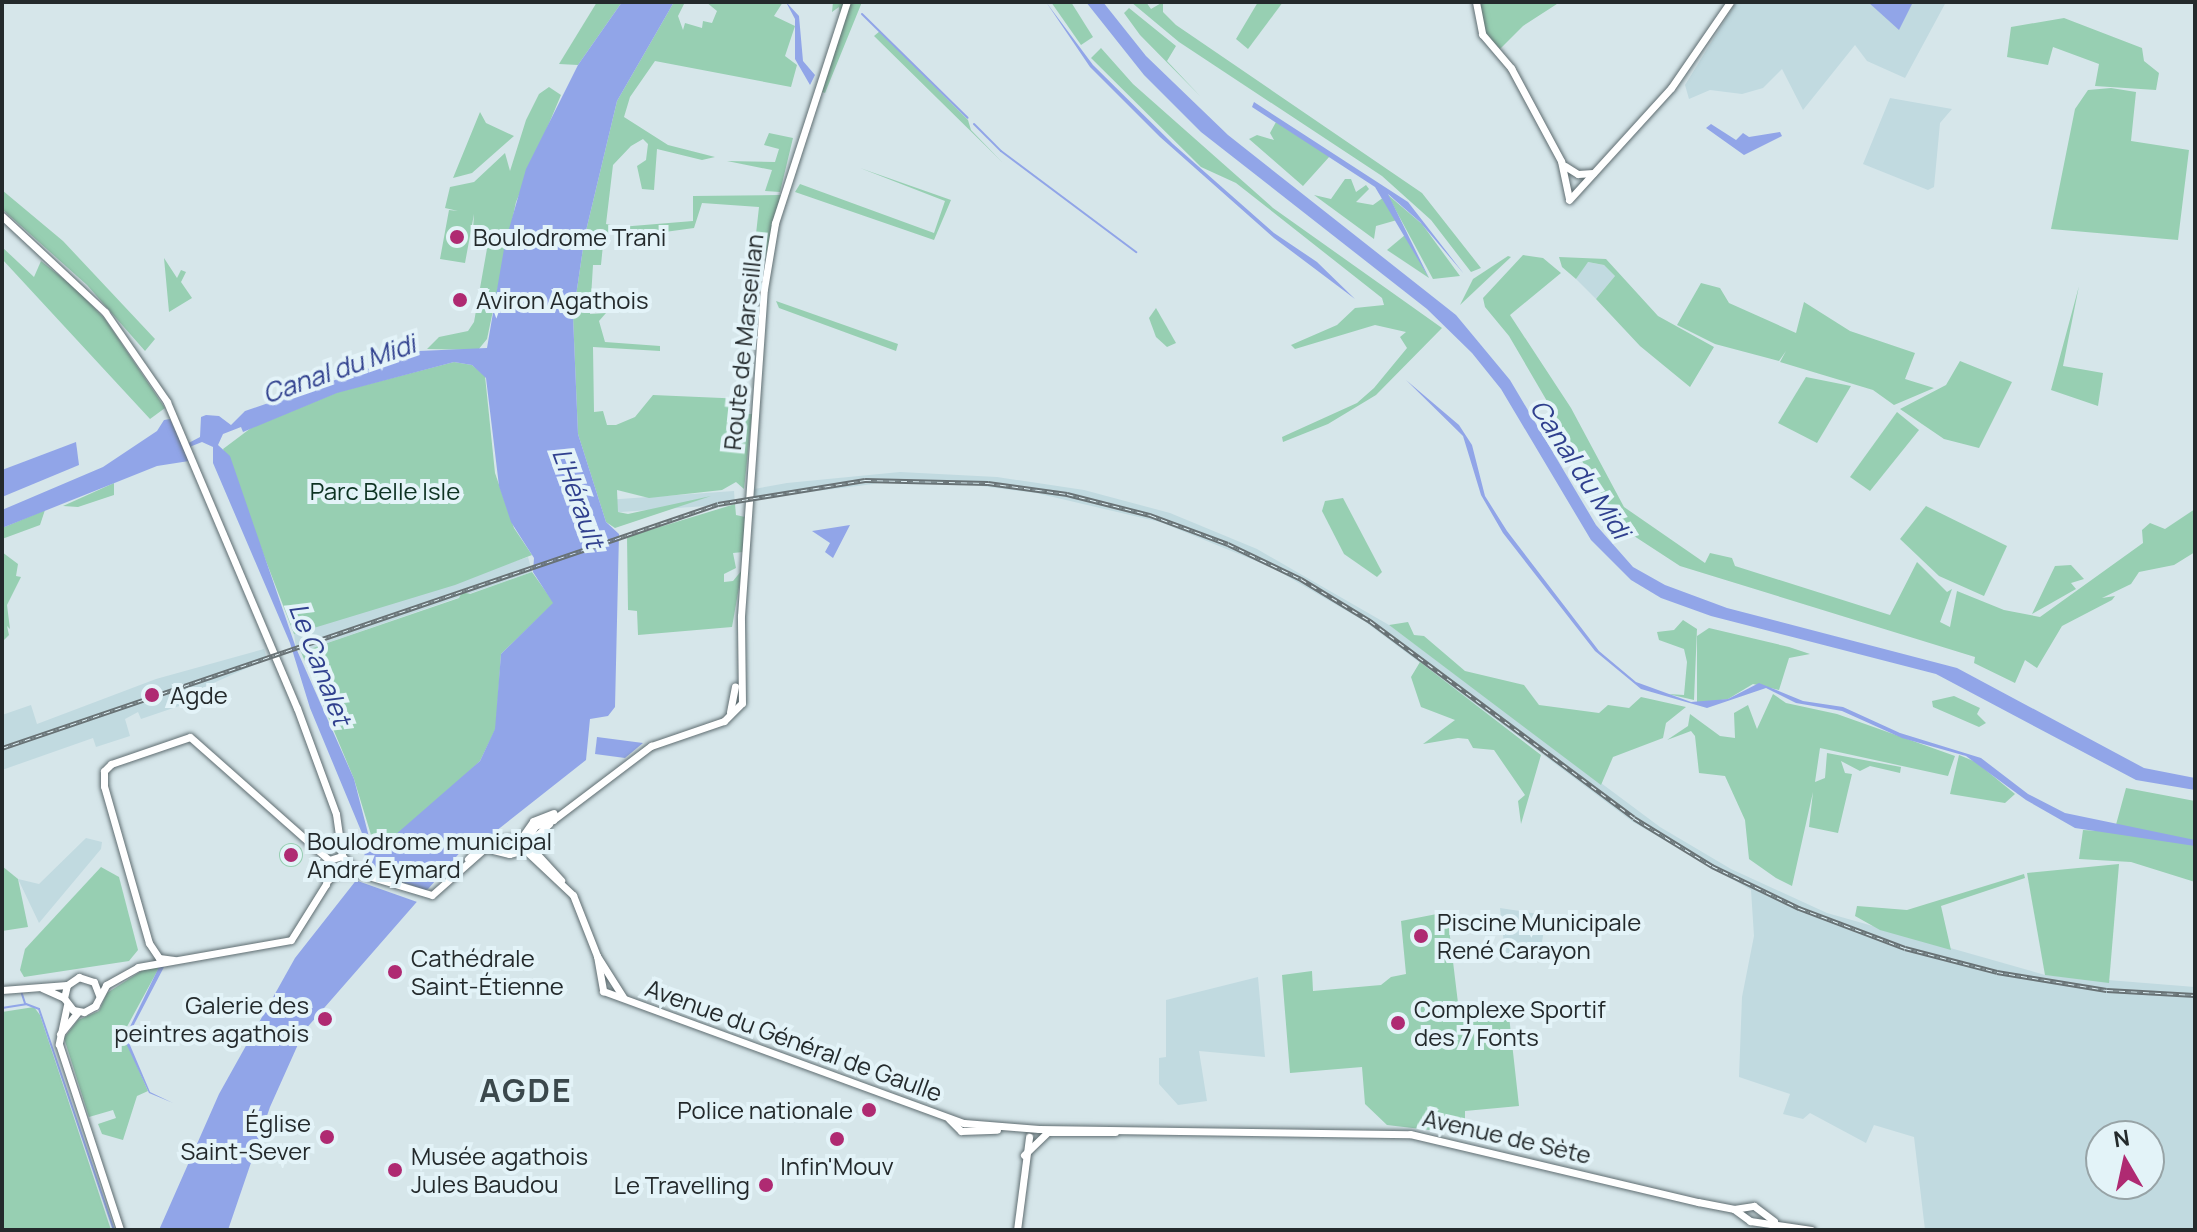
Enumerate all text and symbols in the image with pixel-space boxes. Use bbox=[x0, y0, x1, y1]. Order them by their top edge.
place label: Boulodrome Trani bbox=[473, 223, 666, 251]
marker: Boulodrome Trani bbox=[448, 228, 466, 246]
street label: Route de Marseillan bbox=[717, 232, 769, 452]
place label: Aviron Agathois bbox=[476, 286, 649, 314]
marker: Aviron Agathois bbox=[451, 291, 469, 309]
water label: Canal du Midi bbox=[258, 328, 420, 410]
water label: Canal du Midi bbox=[1523, 394, 1637, 544]
water label: L'Hérault bbox=[546, 444, 610, 552]
park label: Parc Belle Isle bbox=[310, 477, 460, 505]
water label: Le Canalet bbox=[282, 599, 358, 729]
place label: Agde bbox=[170, 681, 228, 709]
marker: Agde bbox=[141, 684, 163, 706]
place label: Boulodrome municipal André Eymard bbox=[307, 827, 552, 883]
marker: Boulodrome municipal André Eymard bbox=[282, 846, 300, 864]
place label: Piscine Municipale René Carayon bbox=[1437, 908, 1641, 964]
marker: Piscine Municipale René Carayon bbox=[1412, 927, 1430, 945]
place label: Cathédrale Saint-Étienne bbox=[411, 944, 564, 1000]
marker: Cathédrale Saint-Étienne bbox=[386, 963, 404, 981]
street label: Avenue du Général de Gaulle bbox=[642, 973, 946, 1107]
place label: Galerie des peintres agathois bbox=[114, 991, 309, 1047]
place label: Complexe Sportif des 7 Fonts bbox=[1414, 995, 1606, 1051]
marker: Galerie des peintres agathois bbox=[316, 1010, 334, 1028]
marker: Complexe Sportif des 7 Fonts bbox=[1389, 1014, 1407, 1032]
district label: AGDE bbox=[479, 1071, 573, 1109]
place label: Police nationale bbox=[677, 1096, 853, 1124]
marker: Police nationale bbox=[860, 1101, 878, 1119]
street label: Avenue de Sète bbox=[1420, 1103, 1594, 1169]
place label: Église Saint-Sever bbox=[181, 1109, 311, 1165]
north arrow bbox=[2085, 1120, 2165, 1200]
text: N bbox=[2111, 1122, 2132, 1154]
marker: Église Saint-Sever bbox=[318, 1128, 336, 1146]
marker: Infin'Mouv bbox=[828, 1130, 846, 1148]
place label: Musée agathois Jules Baudou bbox=[411, 1142, 588, 1198]
place label: Infin'Mouv bbox=[780, 1152, 894, 1180]
marker: Musée agathois Jules Baudou bbox=[386, 1161, 404, 1179]
place label: Le Travelling bbox=[614, 1171, 750, 1199]
marker: Le Travelling bbox=[757, 1176, 775, 1194]

